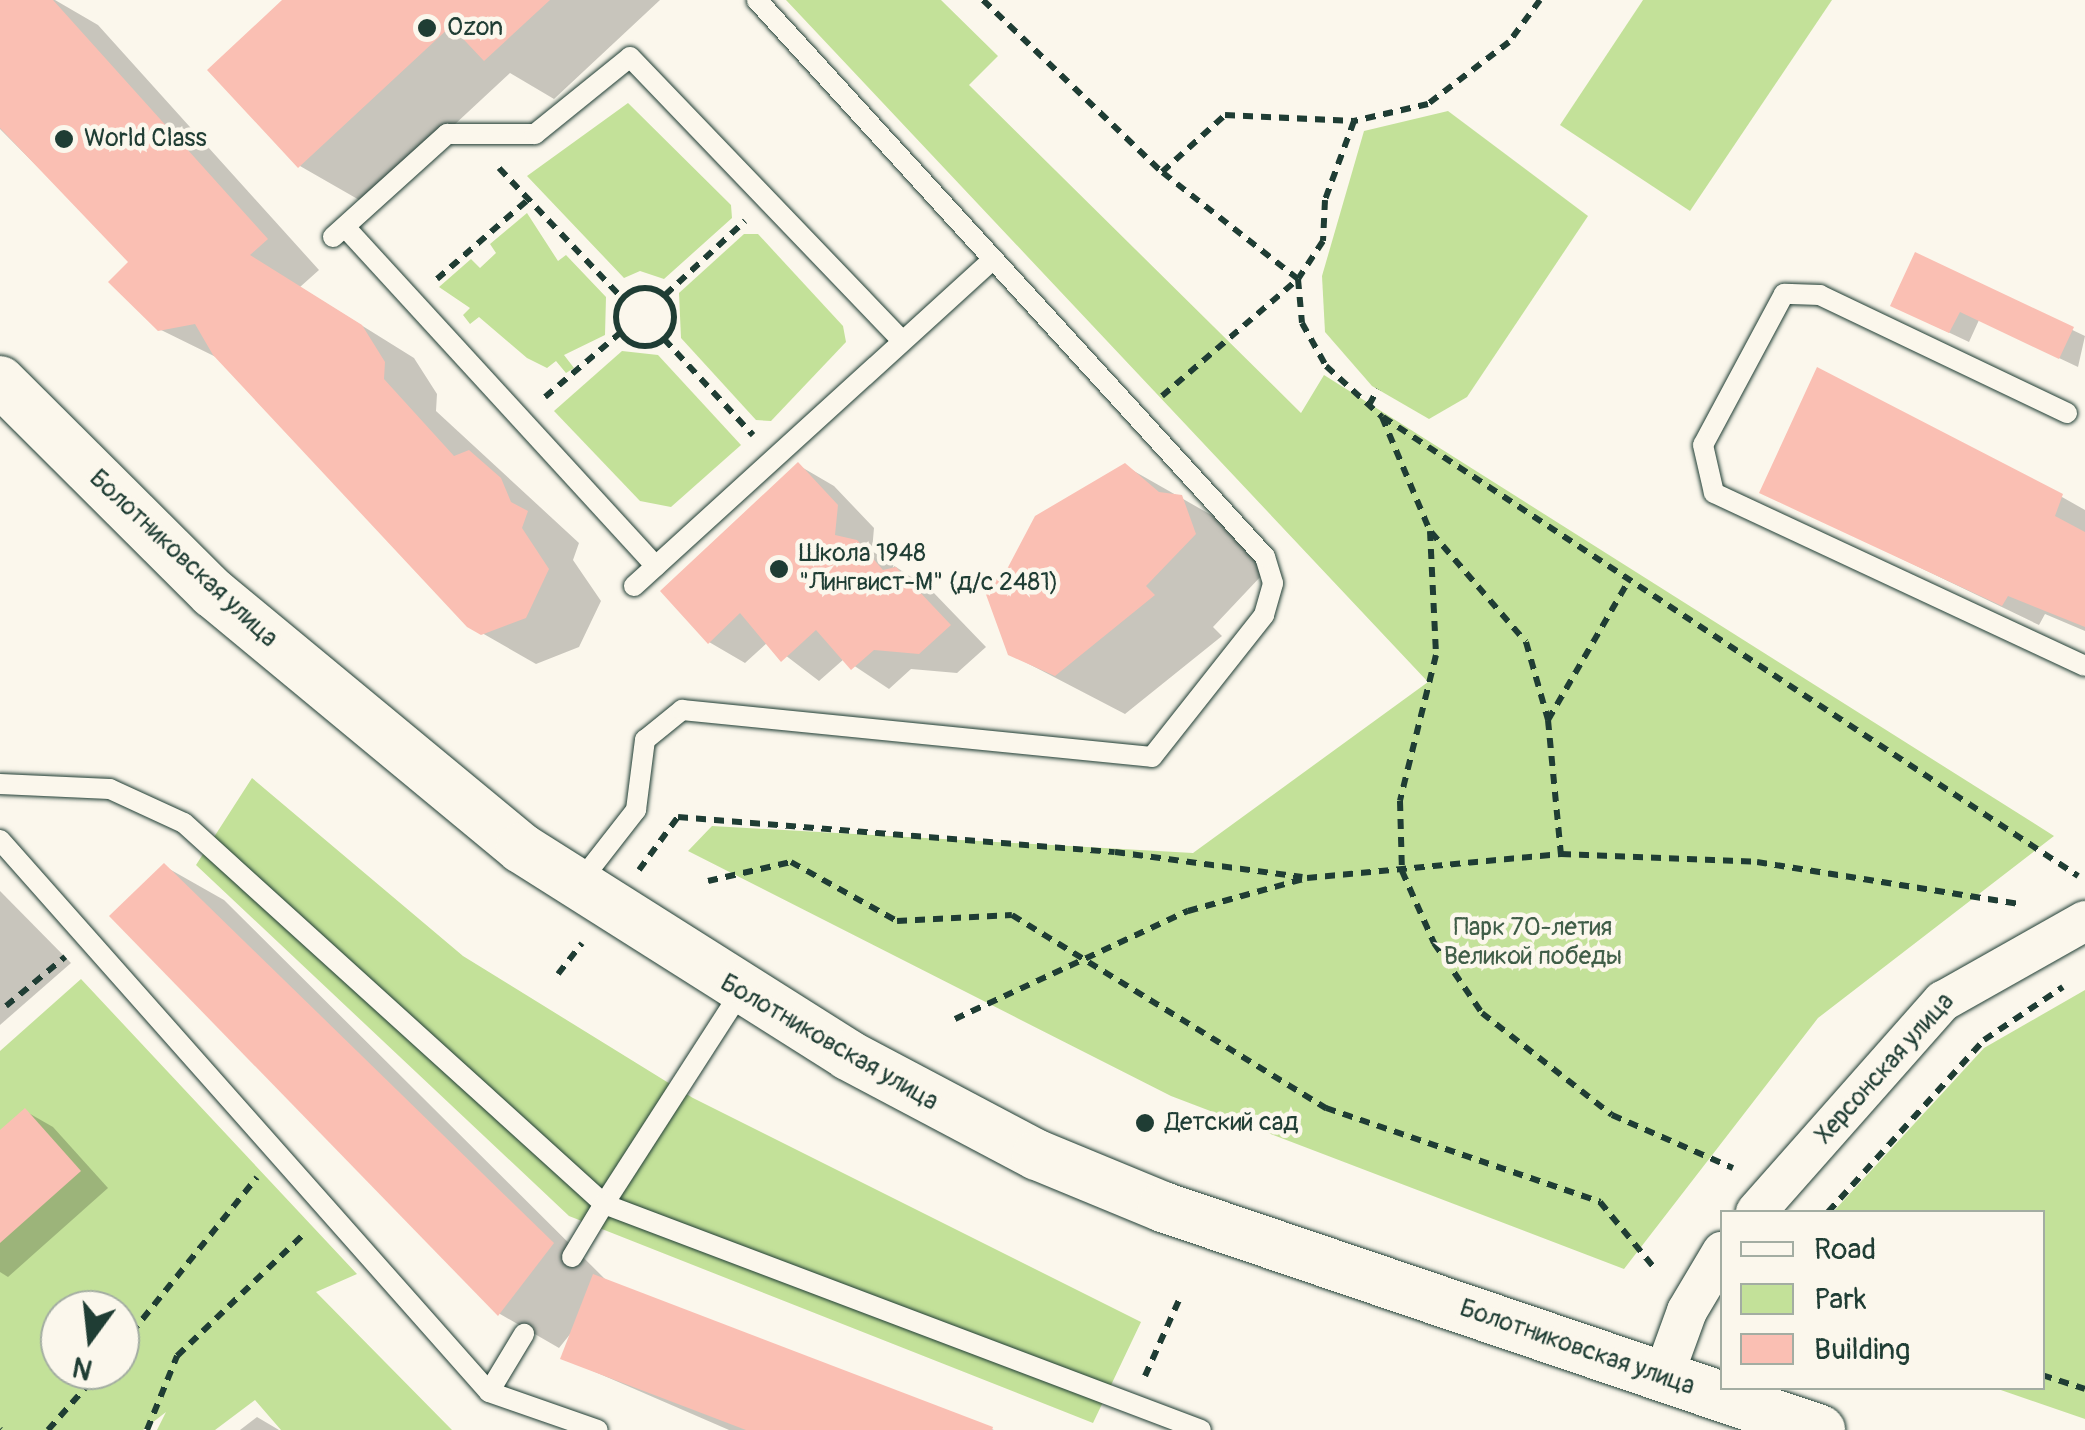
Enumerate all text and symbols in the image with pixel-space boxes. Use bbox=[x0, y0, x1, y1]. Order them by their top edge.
place label: Ozon bbox=[447, 13, 503, 43]
marker: Ozon bbox=[416, 17, 438, 39]
place label: World Class bbox=[84, 124, 207, 154]
marker: World Class bbox=[53, 128, 75, 150]
street label: Болотниковская улица bbox=[83, 464, 283, 654]
place label: Школа 1948 "Лингвист-М" (д/с 2481) bbox=[799, 540, 1058, 599]
marker: Школа 1948 "Лингвист-М" (д/с 2481) bbox=[768, 558, 790, 580]
park label: Парк 70-летия Великой победы bbox=[1444, 914, 1622, 973]
street label: Болотниковская улица bbox=[715, 968, 943, 1118]
street label: Херсонская улица bbox=[1809, 987, 1961, 1151]
place label: Детский сад bbox=[1165, 1108, 1298, 1138]
marker: Детский сад bbox=[1134, 1112, 1156, 1134]
legend bbox=[1720, 1210, 2045, 1390]
text: Road bbox=[1814, 1231, 1876, 1268]
text: Park bbox=[1814, 1281, 1867, 1318]
north arrow bbox=[40, 1290, 140, 1390]
street label: Болотниковская улица bbox=[1456, 1294, 1698, 1402]
text: Building bbox=[1814, 1331, 1910, 1368]
text: N bbox=[69, 1348, 96, 1387]

